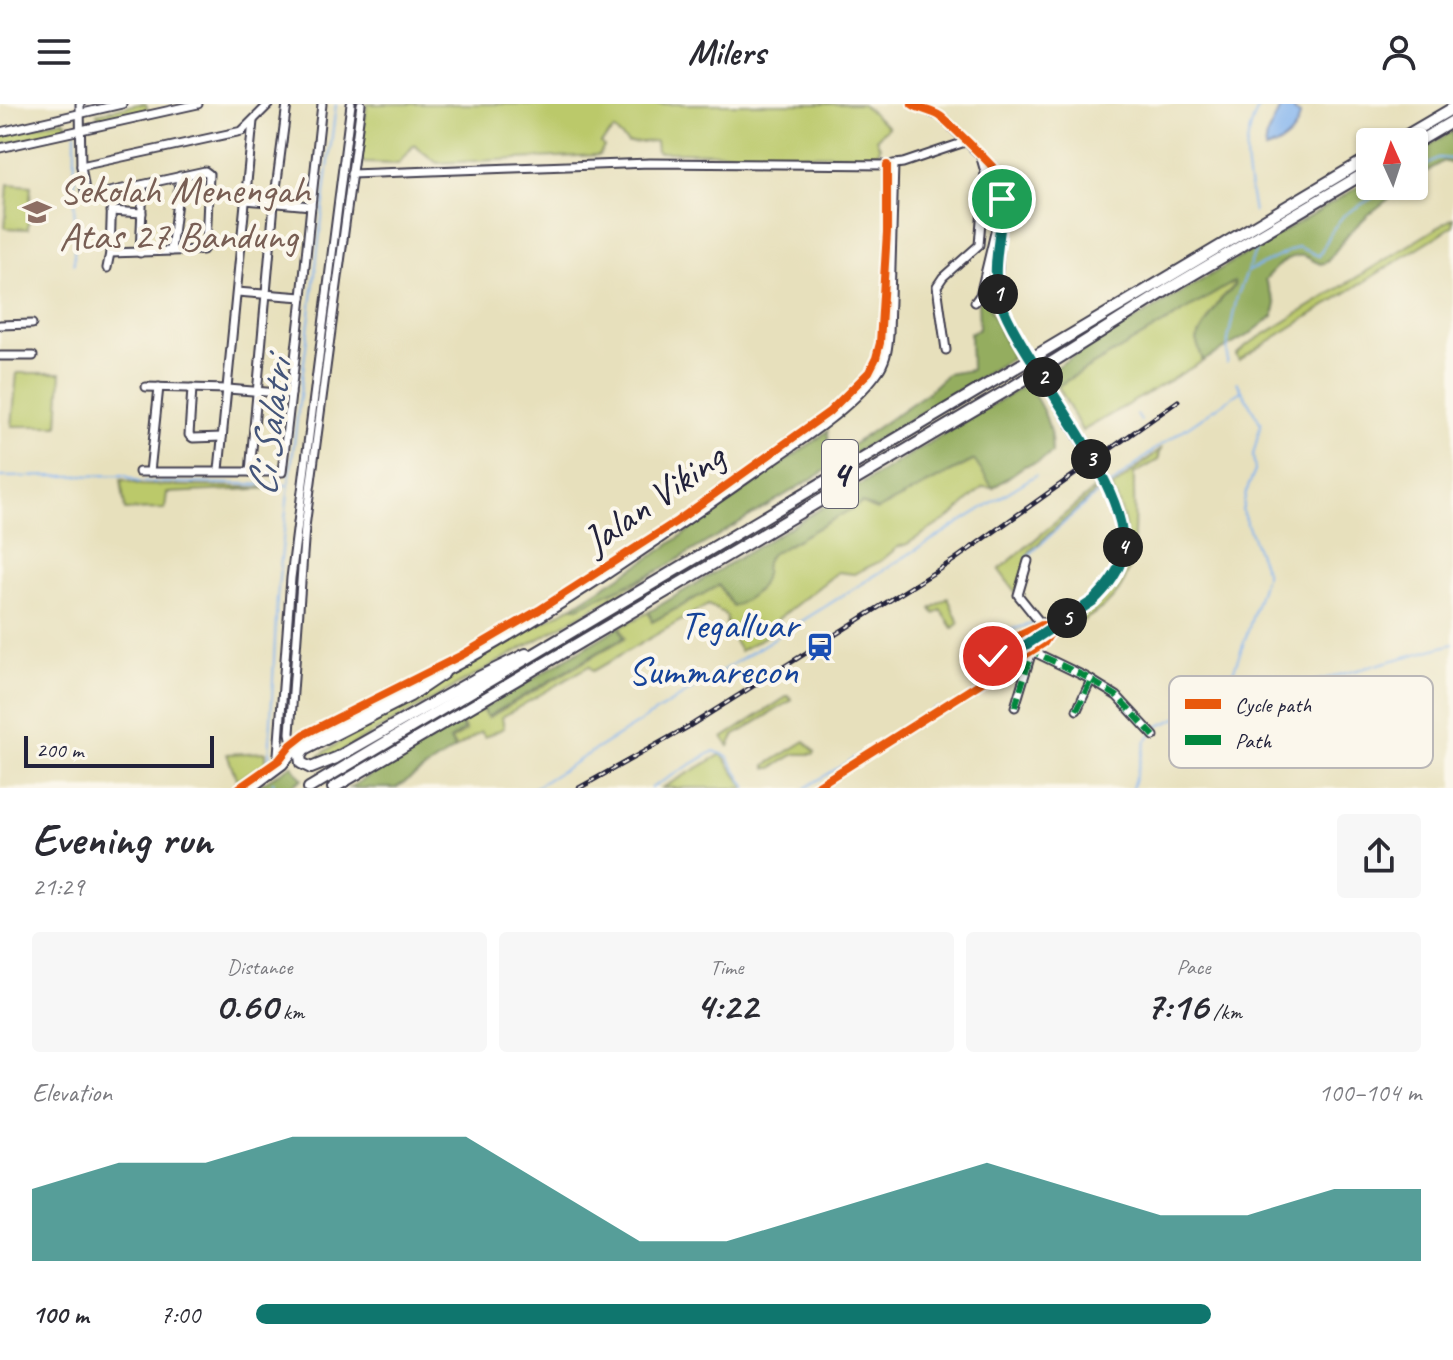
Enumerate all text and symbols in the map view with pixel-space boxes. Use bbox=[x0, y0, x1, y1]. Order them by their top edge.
text: Milers bbox=[688, 29, 765, 75]
icon: menu bbox=[32, 30, 76, 74]
icon: person bbox=[1377, 30, 1421, 74]
north arrow bbox=[1356, 128, 1428, 200]
map controls bbox=[1356, 128, 1428, 200]
place label: Sekolah Menengah Atas 27 Bandung bbox=[59, 165, 313, 261]
pin bbox=[968, 165, 1036, 233]
icon: arrive bbox=[980, 177, 1024, 221]
school or university icon: Sekolah Menengah Atas 27 Bandung bbox=[22, 197, 52, 227]
pin: 1 bbox=[978, 274, 1018, 314]
text: 1 bbox=[993, 280, 1003, 308]
water label: Ci Salatri bbox=[235, 347, 305, 499]
pin: 2 bbox=[1023, 357, 1063, 397]
text: 2 bbox=[1038, 363, 1048, 391]
street label: Jalan Viking bbox=[572, 431, 736, 567]
pin: 3 bbox=[1071, 439, 1111, 479]
road number: 4 bbox=[822, 440, 858, 508]
text: 3 bbox=[1086, 445, 1096, 473]
pin: 4 bbox=[1103, 527, 1143, 567]
text: 4 bbox=[1118, 533, 1128, 561]
pin: 5 bbox=[1047, 598, 1087, 638]
place label: Tegalluar Summarecon bbox=[628, 600, 802, 696]
text: 5 bbox=[1062, 604, 1072, 632]
pin bbox=[959, 622, 1027, 690]
station icon: Tegalluar Summarecon bbox=[805, 632, 835, 662]
icon: check bbox=[971, 634, 1015, 678]
legend bbox=[1169, 676, 1433, 768]
text: Cycle path bbox=[1235, 691, 1312, 719]
text: Path bbox=[1235, 727, 1272, 755]
scale bar bbox=[24, 732, 214, 768]
text: 200 m bbox=[36, 736, 83, 764]
text: Evening run bbox=[32, 812, 212, 867]
button: share bbox=[1337, 814, 1421, 898]
text: 21:29 bbox=[32, 870, 84, 903]
text: Distance bbox=[227, 953, 292, 981]
text: Time bbox=[710, 953, 743, 981]
text: Pace bbox=[1177, 953, 1210, 981]
text: 0.60 bbox=[215, 981, 277, 1031]
text: 4:22 bbox=[696, 981, 757, 1031]
text: 7:16 bbox=[1145, 981, 1208, 1031]
text: km bbox=[277, 998, 304, 1026]
text: /km bbox=[1208, 998, 1242, 1026]
text: Elevation bbox=[32, 1076, 112, 1109]
text: 100–104 m bbox=[1318, 1076, 1421, 1109]
text: 100 m bbox=[32, 1298, 88, 1331]
text: 7:00 bbox=[160, 1298, 200, 1331]

